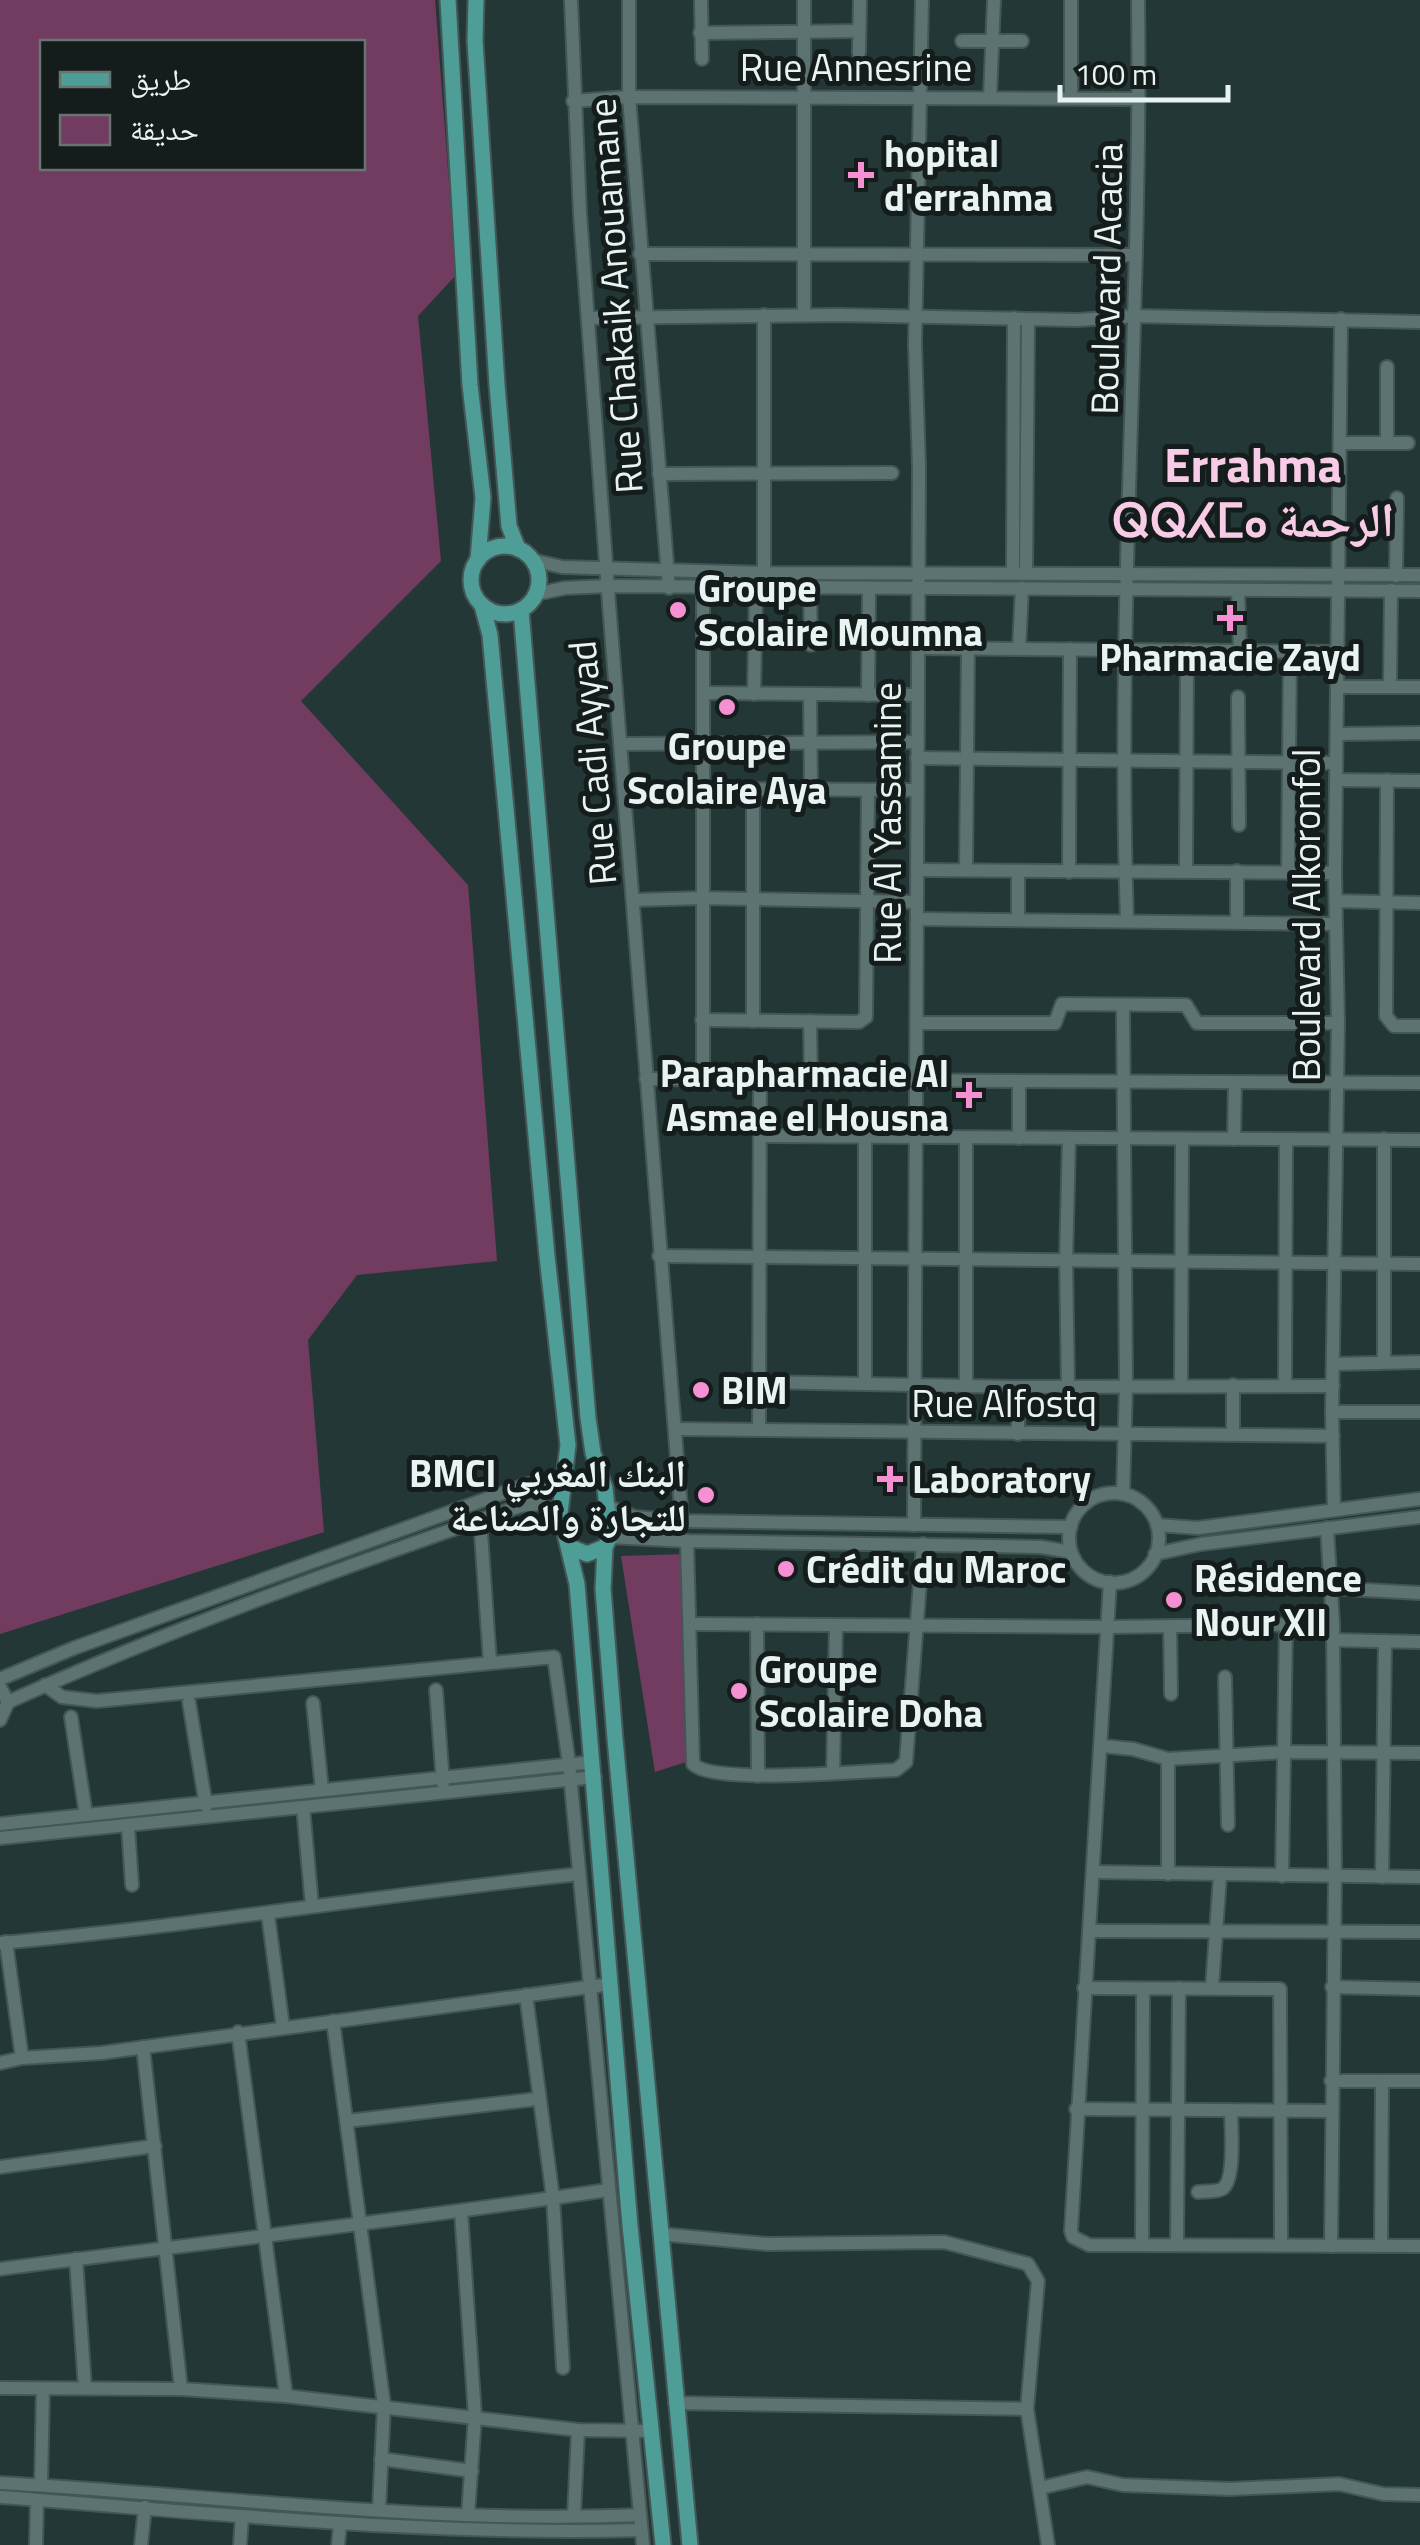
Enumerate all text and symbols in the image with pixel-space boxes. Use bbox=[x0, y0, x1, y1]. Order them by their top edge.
street label: Rue Annesrine bbox=[740, 38, 972, 96]
legend bbox=[40, 40, 365, 170]
scale bar bbox=[1060, 40, 1228, 102]
text: 100 m bbox=[1075, 51, 1157, 97]
text: طريق bbox=[130, 56, 191, 102]
street label: Rue Chakaik Anouamane bbox=[572, 97, 658, 495]
text: حديقة bbox=[130, 106, 199, 152]
place label: hopital d'errahma bbox=[884, 124, 1053, 226]
street label: Boulevard Acacia bbox=[1075, 143, 1137, 415]
marker: hopital d'errahma bbox=[848, 162, 874, 188]
district label: Errahma ⵕⵕⵃⵎⴰ الرحمة bbox=[1112, 428, 1394, 556]
place label: Groupe Scolaire Moumna bbox=[698, 559, 983, 661]
marker: Groupe Scolaire Moumna bbox=[667, 599, 689, 621]
marker: Pharmacie Zayd bbox=[1219, 607, 1241, 629]
place label: Pharmacie Zayd bbox=[1099, 628, 1361, 686]
street label: Rue Cadi Ayyad bbox=[552, 638, 632, 888]
street label: Rue Al Yassamine bbox=[858, 682, 916, 964]
marker: Groupe Scolaire Aya bbox=[716, 696, 738, 718]
place label: Groupe Scolaire Aya bbox=[627, 717, 827, 819]
street label: Boulevard Alkoronfol bbox=[1277, 749, 1335, 1081]
place label: Parapharmacie Al Asmae el Housna bbox=[660, 1044, 949, 1146]
marker: Parapharmacie Al Asmae el Housna bbox=[958, 1084, 980, 1106]
place label: BIM bbox=[721, 1361, 788, 1419]
street label: Rue Alfostq bbox=[911, 1374, 1097, 1432]
marker: BIM bbox=[690, 1379, 712, 1401]
place label: BMCI البنك المغربي للتجارة والصناعة bbox=[409, 1444, 686, 1546]
place label: Laboratory bbox=[912, 1450, 1091, 1508]
marker: Laboratory bbox=[877, 1466, 903, 1492]
marker: BMCI البنك المغربي للتجارة والصناعة bbox=[695, 1484, 717, 1506]
place label: Crédit du Maroc bbox=[806, 1540, 1067, 1598]
place label: Résidence Nour XII bbox=[1194, 1549, 1362, 1651]
marker: Crédit du Maroc bbox=[775, 1558, 797, 1580]
marker: Résidence Nour XII bbox=[1163, 1589, 1185, 1611]
place label: Groupe Scolaire Doha bbox=[759, 1640, 983, 1742]
marker: Groupe Scolaire Doha bbox=[728, 1680, 750, 1702]

